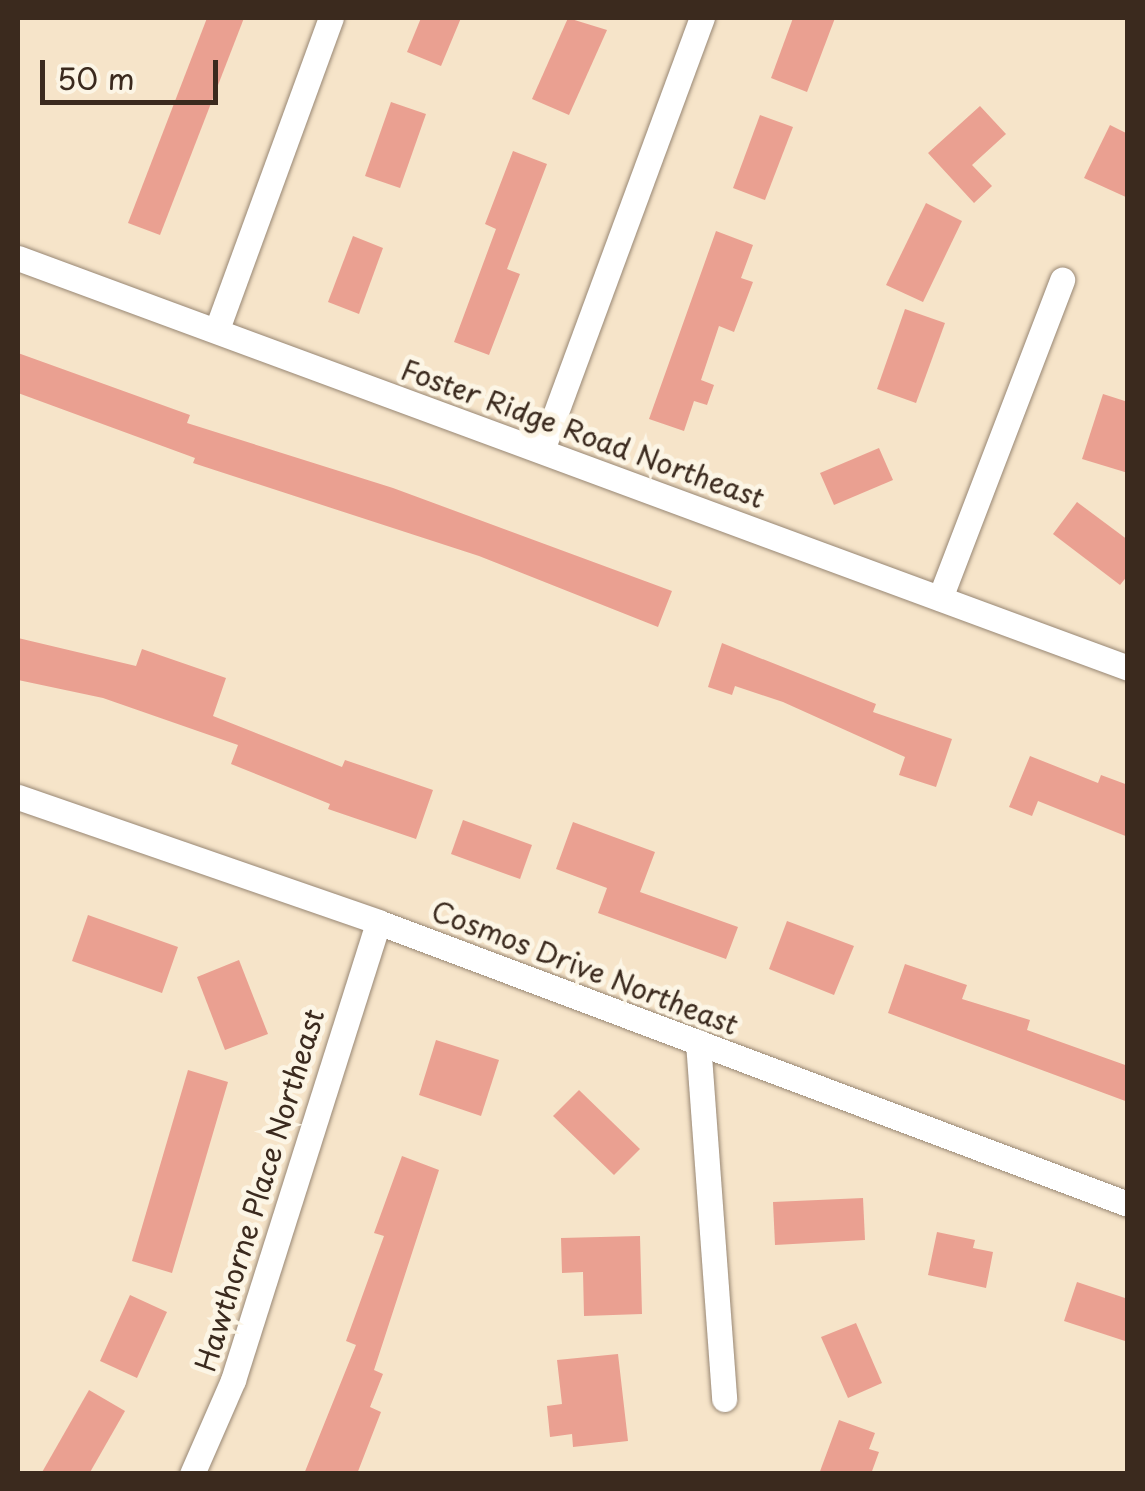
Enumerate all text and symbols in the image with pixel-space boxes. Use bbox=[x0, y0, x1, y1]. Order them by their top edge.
scale bar bbox=[45, 40, 222, 102]
text: 50 m bbox=[57, 55, 135, 100]
street label: Foster Ridge Road Northeast bbox=[396, 351, 770, 515]
street label: Cosmos Drive Northeast bbox=[426, 893, 744, 1041]
street label: Hawthorne Place Northeast bbox=[188, 1005, 330, 1375]

